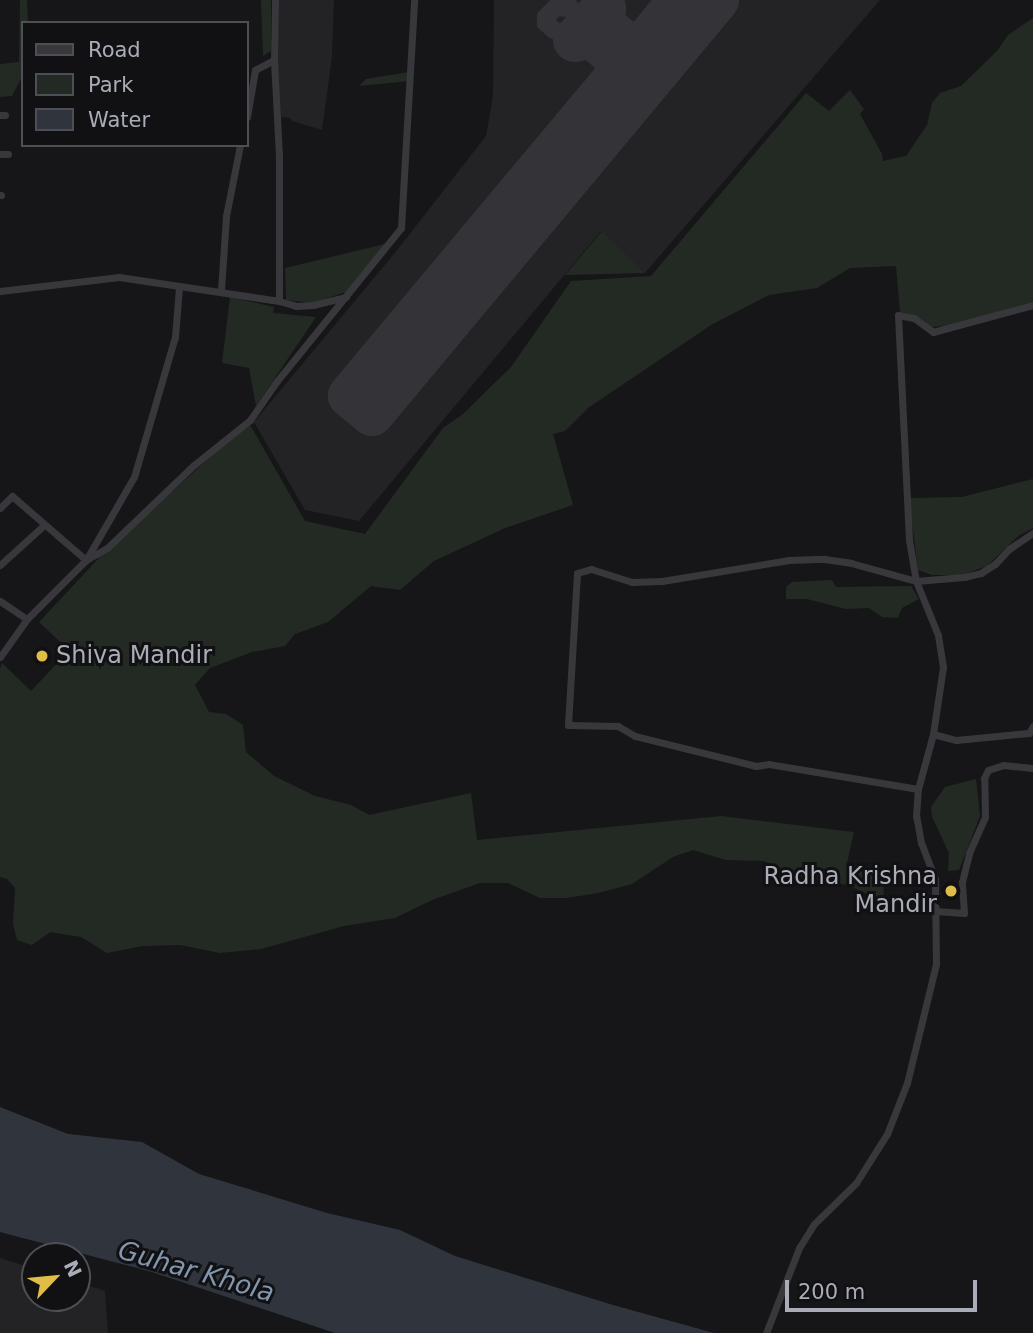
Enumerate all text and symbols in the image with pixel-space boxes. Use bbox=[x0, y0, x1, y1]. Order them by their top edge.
legend bbox=[21, 21, 248, 147]
text: Road bbox=[88, 38, 141, 62]
text: Park bbox=[88, 73, 133, 97]
text: Water bbox=[88, 108, 150, 132]
place label: Shiva Mandir bbox=[56, 642, 212, 670]
marker: Shiva Mandir bbox=[34, 648, 50, 664]
place label: Radha Krishna Mandir bbox=[763, 863, 937, 919]
marker: Radha Krishna Mandir bbox=[943, 883, 959, 899]
water label: Guhar Khola bbox=[115, 1235, 277, 1309]
north arrow bbox=[21, 1242, 91, 1312]
text: N bbox=[60, 1257, 86, 1281]
scale bar bbox=[788, 1266, 981, 1310]
text: 200 m bbox=[798, 1280, 865, 1304]

